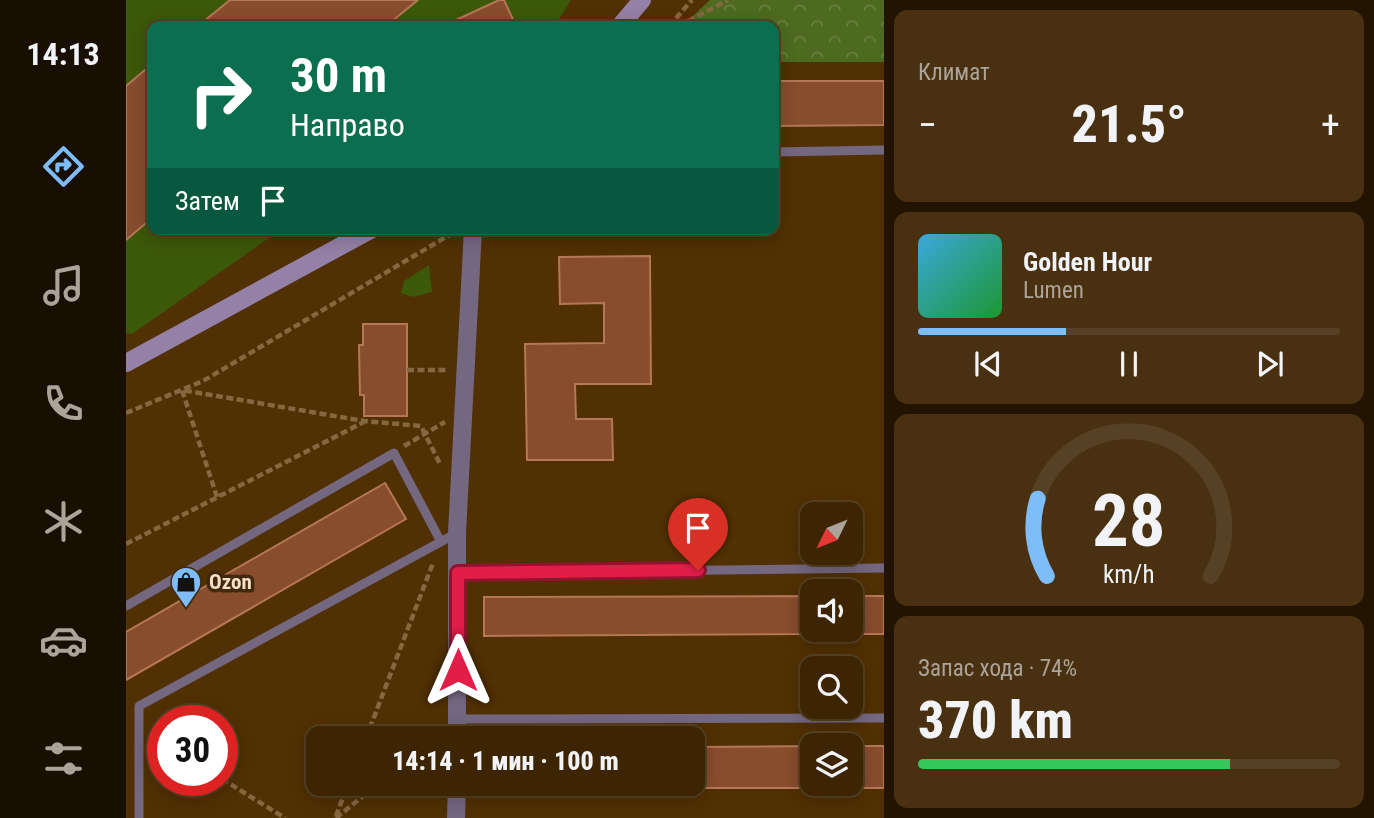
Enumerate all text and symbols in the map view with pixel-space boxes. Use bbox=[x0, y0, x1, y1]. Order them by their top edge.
text: 14:13 bbox=[26, 35, 100, 73]
text: 30 m bbox=[290, 47, 387, 104]
icon: right bbox=[175, 49, 266, 140]
text: Климат bbox=[918, 59, 990, 86]
text: 21.5° bbox=[1071, 94, 1187, 155]
text: − bbox=[918, 103, 937, 147]
text: + bbox=[1321, 103, 1340, 147]
text: Направо bbox=[290, 106, 405, 144]
icon: directions bbox=[39, 142, 88, 191]
icon: arrive bbox=[254, 182, 292, 220]
text: Затем bbox=[175, 186, 240, 216]
text: Golden Hour bbox=[1023, 247, 1152, 277]
icon: music bbox=[39, 261, 88, 310]
text: Lumen bbox=[1023, 277, 1084, 304]
icon: previous bbox=[969, 345, 1007, 383]
icon: pause bbox=[1110, 345, 1148, 383]
icon: next bbox=[1251, 345, 1289, 383]
icon: phone bbox=[39, 379, 88, 428]
text: 28 bbox=[1092, 478, 1166, 564]
icon: climate bbox=[39, 497, 88, 546]
pin bbox=[668, 498, 728, 570]
north arrow bbox=[800, 502, 863, 565]
map controls bbox=[800, 502, 863, 796]
icon: arrive bbox=[679, 509, 717, 547]
text: km/h bbox=[1103, 560, 1155, 589]
shop icon: Ozon bbox=[169, 565, 203, 609]
place label: Ozon bbox=[209, 570, 252, 594]
button: sound bbox=[800, 579, 863, 642]
icon: car bbox=[39, 616, 88, 665]
position arrow bbox=[421, 633, 495, 707]
text: Запас хода · 74% bbox=[918, 655, 1077, 682]
button: search bbox=[800, 656, 863, 719]
text: 370 km bbox=[918, 690, 1073, 751]
speed limit sign: 30 bbox=[147, 705, 238, 796]
button: layers bbox=[800, 733, 863, 796]
icon: filters bbox=[39, 734, 88, 783]
text: 14:14 · 1 мин · 100 m bbox=[392, 746, 619, 776]

